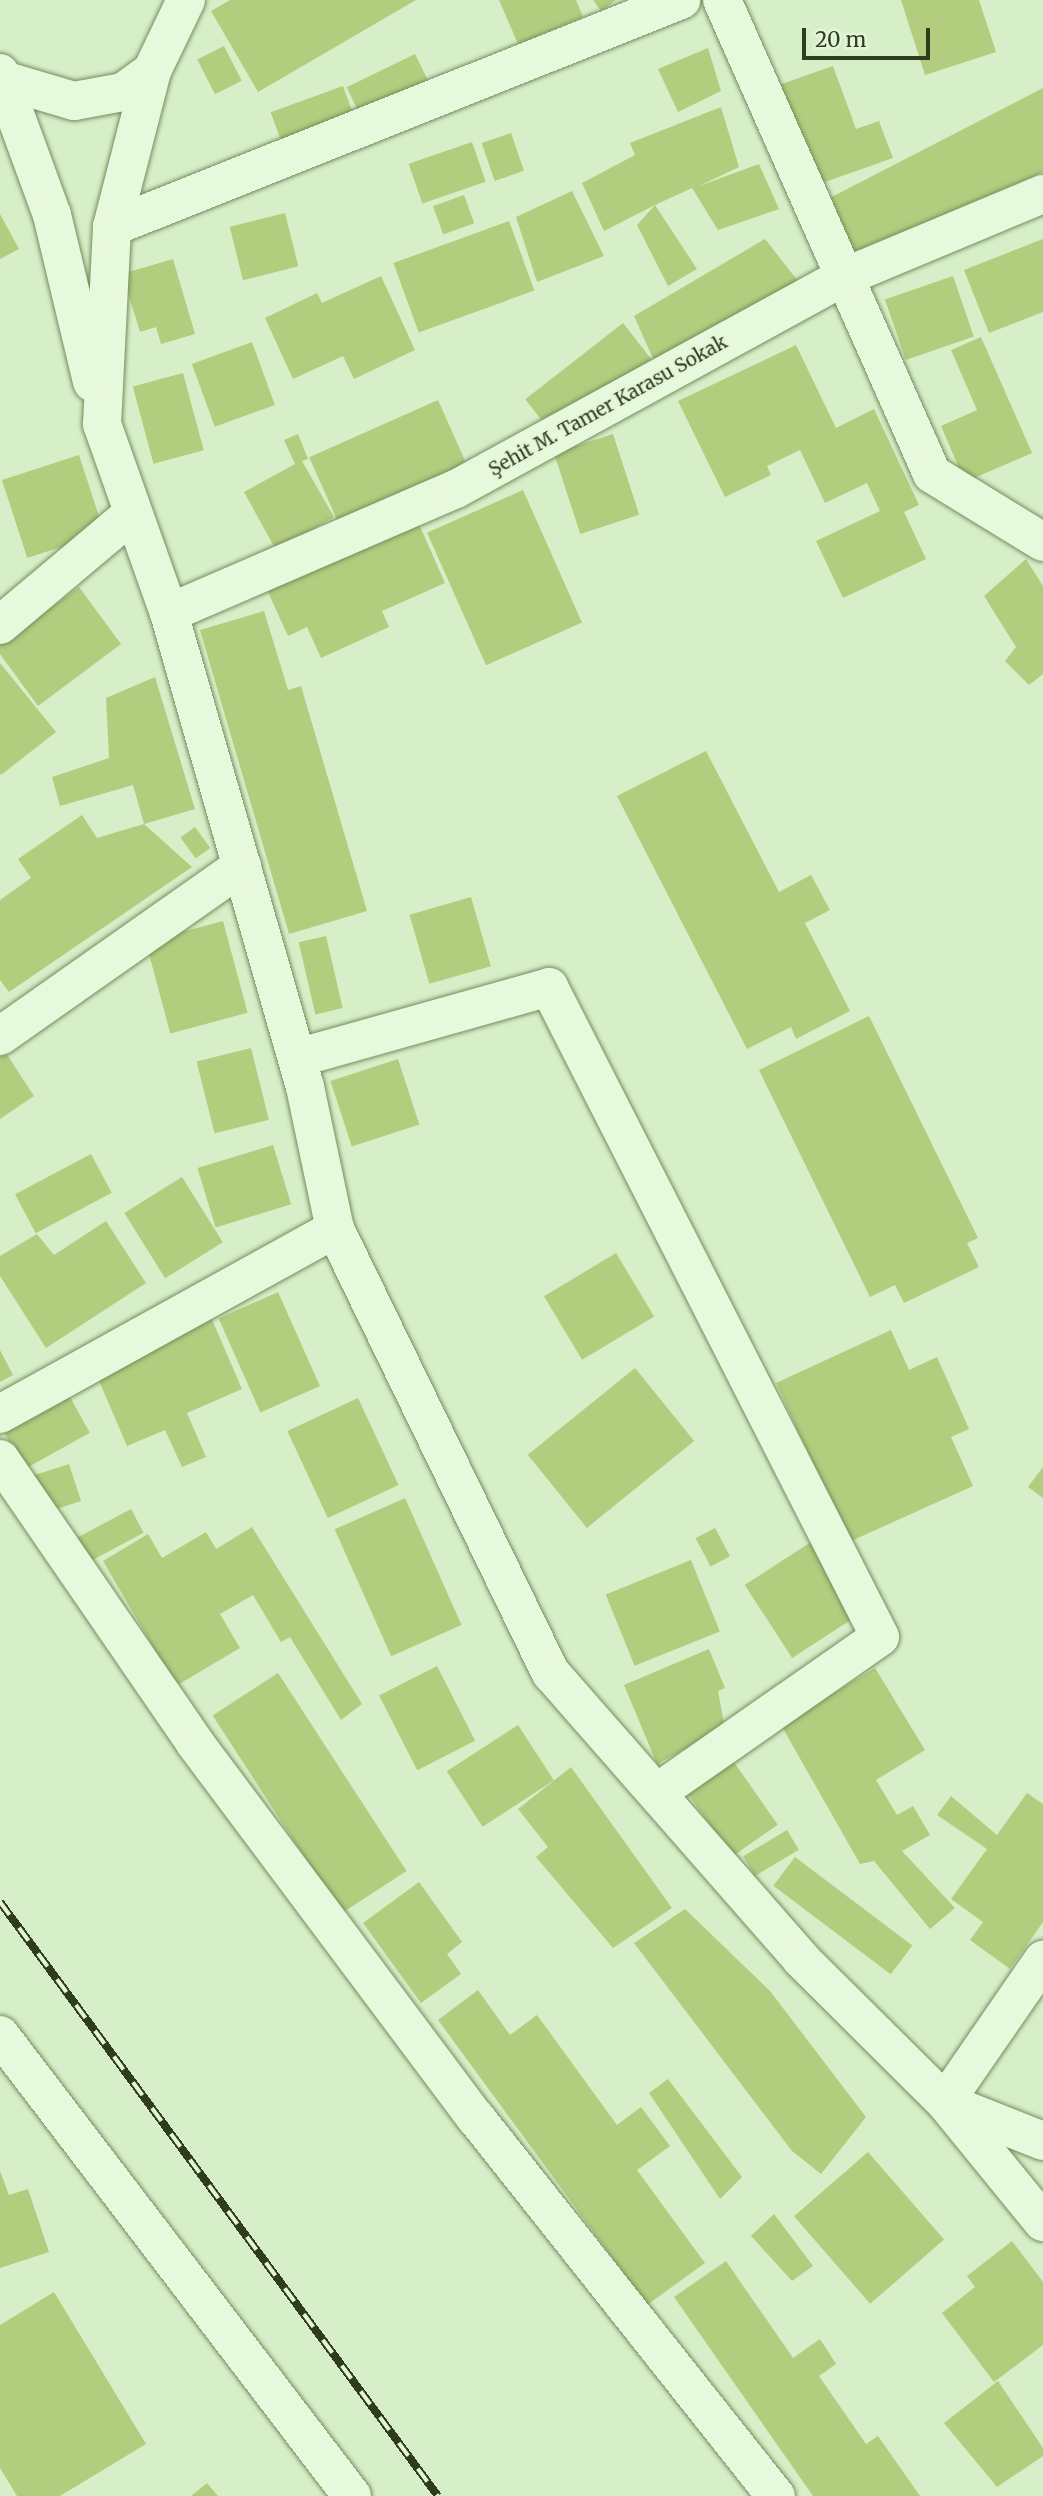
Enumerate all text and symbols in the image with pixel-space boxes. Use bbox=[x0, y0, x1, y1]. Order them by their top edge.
scale bar bbox=[805, 14, 933, 58]
text: 20 m bbox=[815, 26, 866, 53]
street label: Şehit M. Tamer Karasu Sokak bbox=[485, 331, 731, 481]

